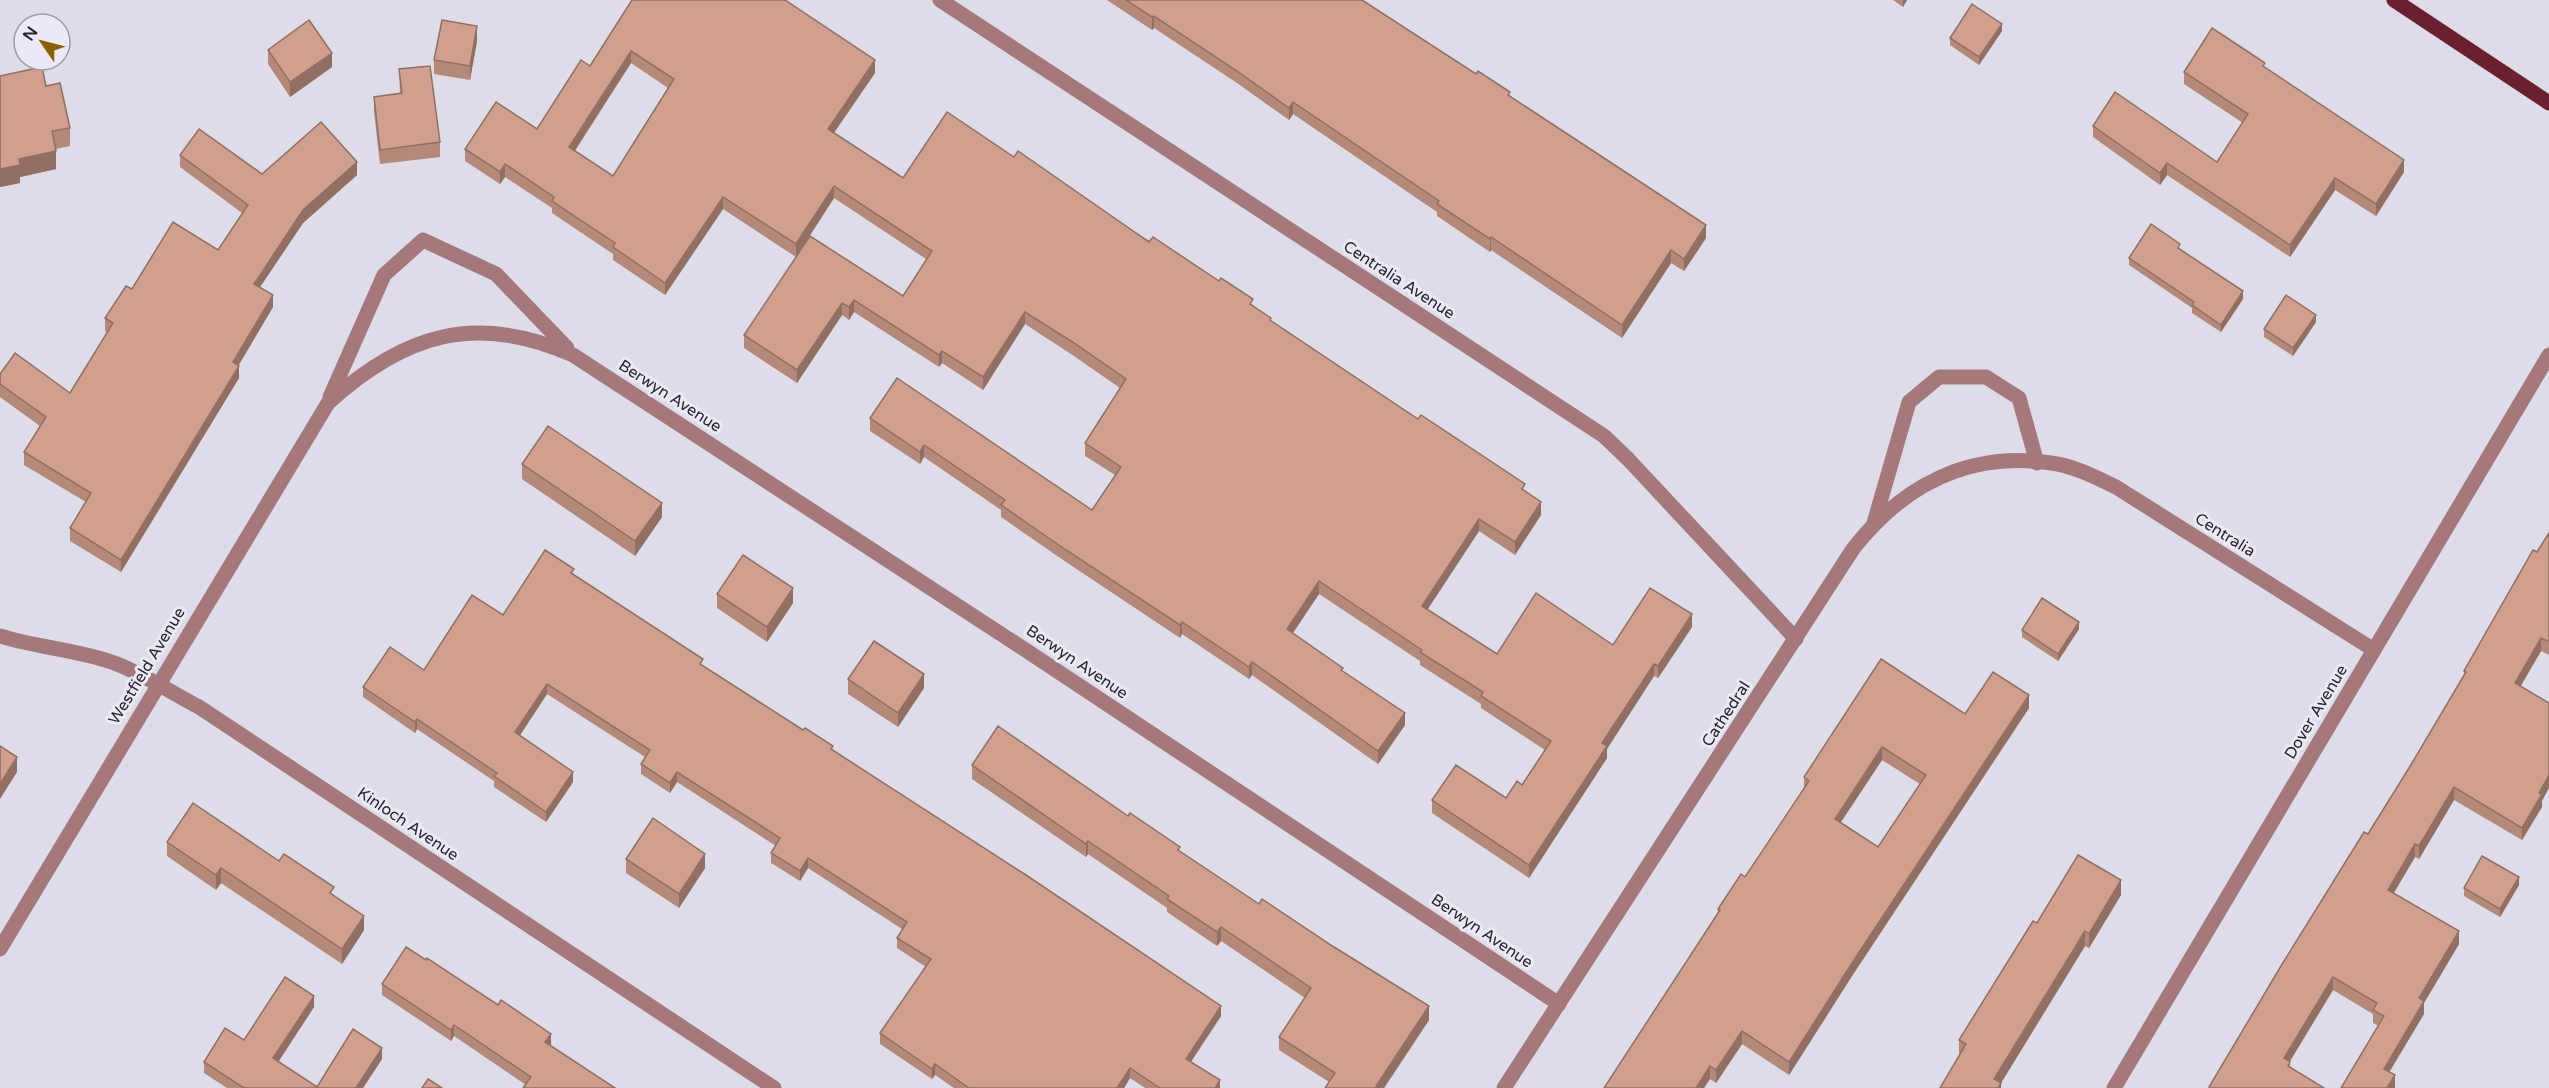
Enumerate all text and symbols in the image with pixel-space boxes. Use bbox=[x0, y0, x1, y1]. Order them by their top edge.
north arrow bbox=[12, 12, 72, 72]
text: N bbox=[19, 23, 42, 45]
street label: Centralia Avenue bbox=[1339, 236, 1459, 324]
street label: Berwyn Avenue bbox=[615, 355, 725, 437]
street label: Centralia bbox=[2191, 509, 2259, 561]
street label: Westfield Avenue bbox=[104, 604, 190, 728]
street label: Berwyn Avenue bbox=[1022, 621, 1132, 703]
street label: Dover Avenue bbox=[2280, 661, 2352, 763]
street label: Cathedral bbox=[1697, 678, 1755, 750]
street label: Kinloch Avenue bbox=[354, 783, 462, 865]
street label: Berwyn Avenue bbox=[1427, 890, 1537, 972]

